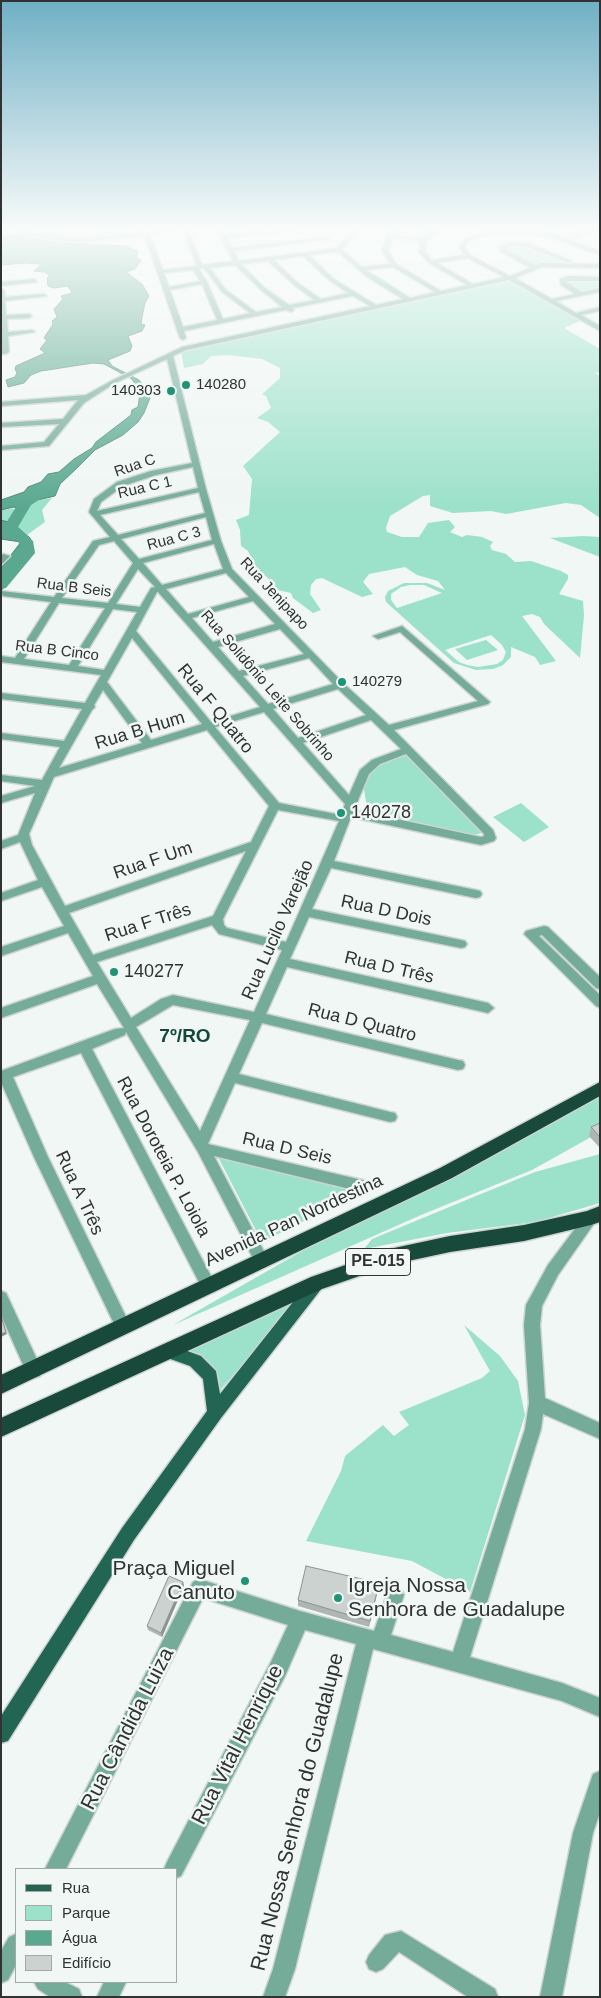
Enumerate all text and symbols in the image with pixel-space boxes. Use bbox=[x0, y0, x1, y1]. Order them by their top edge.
place label: 140280 bbox=[196, 376, 246, 394]
marker: 140280 bbox=[180, 379, 192, 391]
place label: 140303 bbox=[111, 382, 161, 400]
marker: 140303 bbox=[165, 385, 177, 397]
street label: Rua C bbox=[112, 451, 158, 481]
street label: Rua C 1 bbox=[116, 473, 174, 503]
street label: Rua C 3 bbox=[145, 523, 203, 555]
street label: Rua Jenipapo bbox=[236, 554, 312, 634]
street label: Rua B Seis bbox=[36, 574, 112, 602]
street label: Rua Solidônio Leite Sobrinho bbox=[196, 607, 338, 765]
street label: Rua B Cinco bbox=[14, 637, 100, 665]
street label: Rua F Quatro bbox=[172, 660, 258, 758]
place label: 140279 bbox=[352, 673, 402, 691]
marker: 140279 bbox=[336, 676, 348, 688]
street label: Rua B Hum bbox=[92, 707, 188, 755]
place label: 140278 bbox=[351, 802, 411, 824]
marker: 140278 bbox=[335, 807, 347, 819]
street label: Rua F Um bbox=[111, 837, 195, 885]
street label: Rua Lucilo Varejão bbox=[237, 857, 319, 1003]
street label: Rua D Dois bbox=[339, 891, 433, 931]
street label: Rua F Três bbox=[102, 899, 194, 947]
street label: Rua D Três bbox=[342, 947, 436, 989]
place label: 140277 bbox=[124, 961, 184, 983]
marker: 140277 bbox=[108, 966, 120, 978]
street label: Rua D Quatro bbox=[306, 999, 418, 1047]
district label: 7º/RO bbox=[159, 1026, 211, 1048]
street label: Rua Doroteia P. Loiola bbox=[111, 1073, 215, 1241]
street label: Rua D Seis bbox=[240, 1128, 334, 1170]
street label: Rua A Três bbox=[50, 1147, 108, 1239]
street label: Avenida Pan Nordestina bbox=[202, 1170, 386, 1272]
road number: PE-015 bbox=[346, 1248, 410, 1276]
place label: Praça Miguel Canuto bbox=[112, 1556, 235, 1606]
place label: Igreja Nossa Senhora de Guadalupe bbox=[348, 1573, 565, 1623]
marker: Praça Miguel Canuto bbox=[239, 1575, 251, 1587]
marker: Igreja Nossa Senhora de Guadalupe bbox=[332, 1592, 344, 1604]
street label: Rua Cândida Luiza bbox=[76, 1644, 180, 1814]
street label: Rua Nossa Senhora do Guadalupe bbox=[246, 1650, 350, 1974]
street label: Rua Vital Henrique bbox=[187, 1661, 289, 1829]
legend bbox=[15, 1868, 178, 1983]
text: Rua bbox=[62, 1879, 90, 1896]
text: Parque bbox=[62, 1904, 110, 1921]
text: Água bbox=[62, 1929, 97, 1946]
text: Edifício bbox=[62, 1954, 111, 1971]

